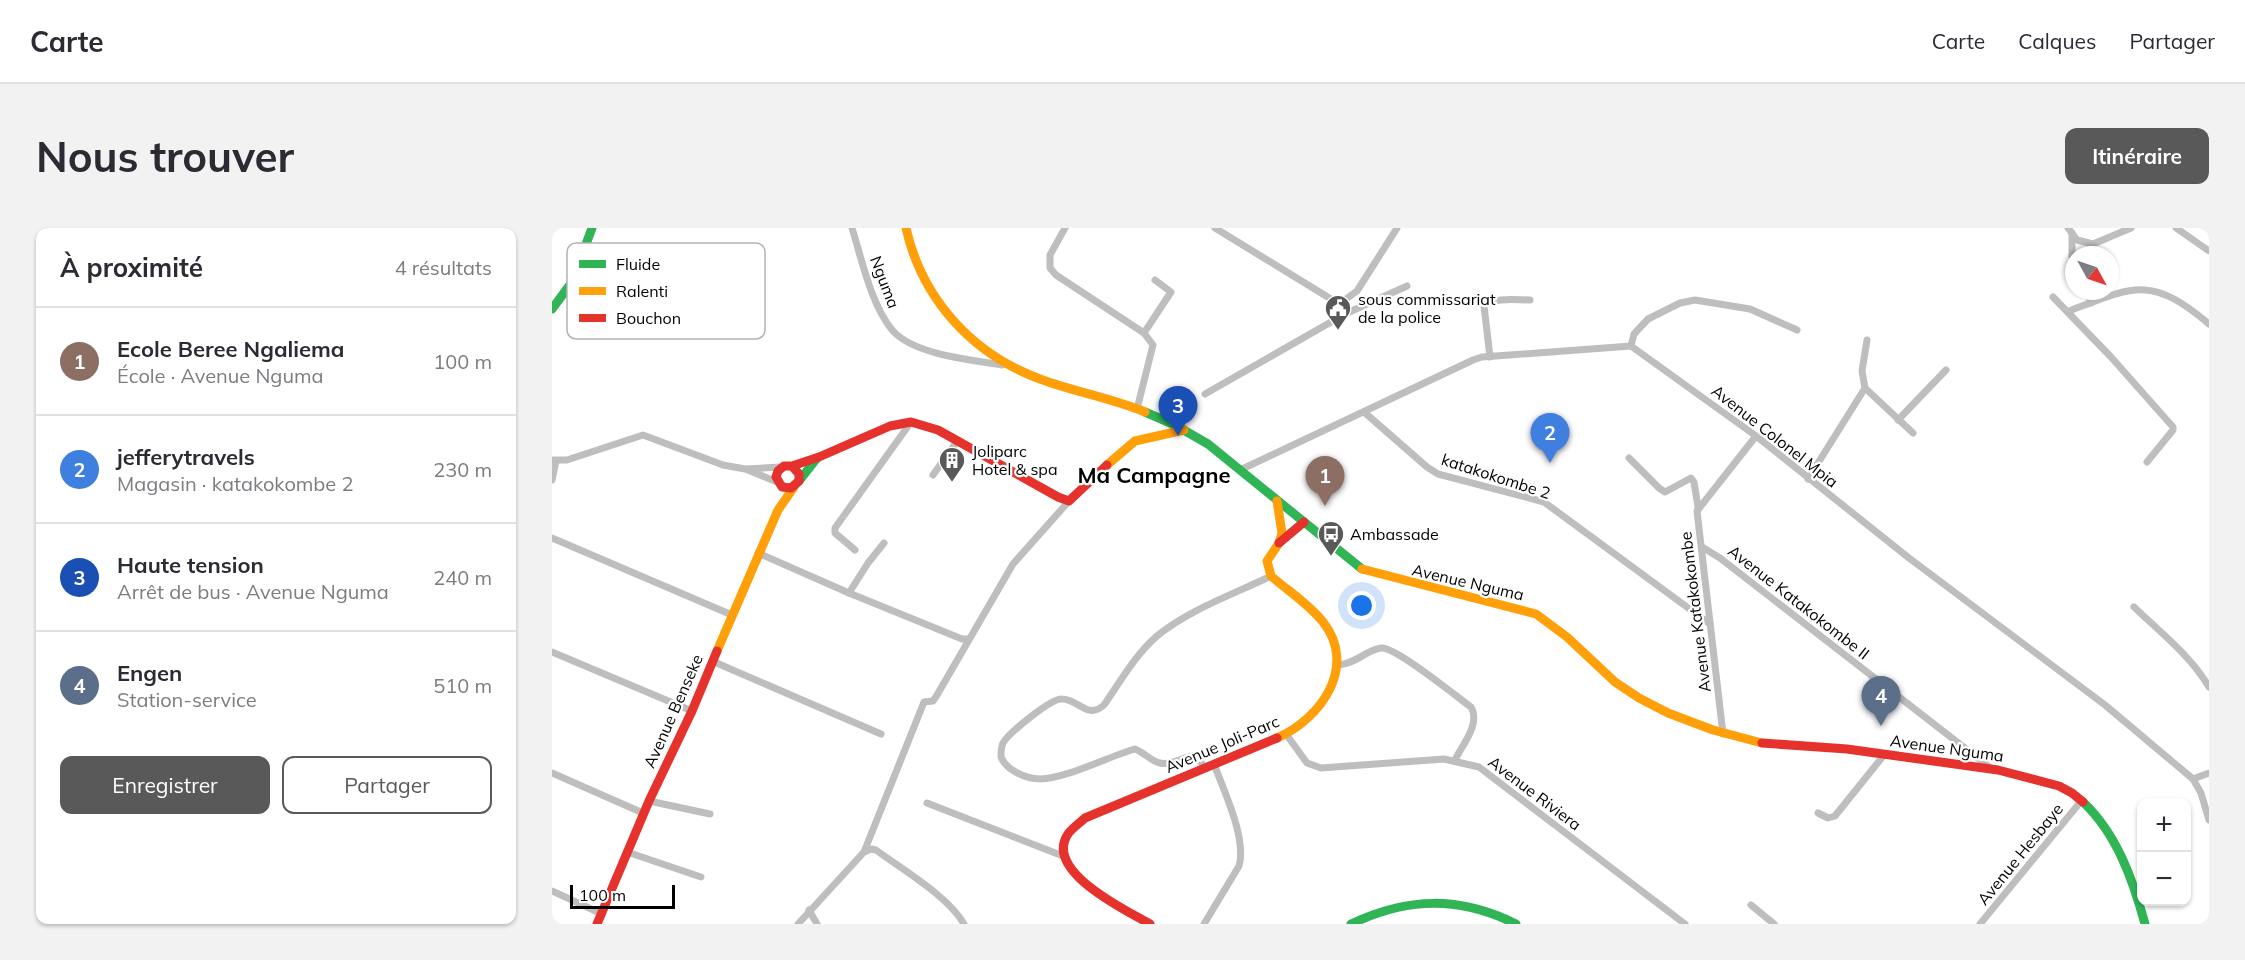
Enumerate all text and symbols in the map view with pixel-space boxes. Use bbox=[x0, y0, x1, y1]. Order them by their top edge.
text: Carte bbox=[30, 24, 104, 59]
text: Carte bbox=[1932, 28, 1985, 54]
text: Calques bbox=[2018, 28, 2096, 54]
text: Partager bbox=[2129, 28, 2215, 54]
button: Itinéraire bbox=[2065, 128, 2209, 184]
text: Nous trouver bbox=[36, 130, 294, 183]
legend bbox=[567, 243, 765, 339]
north arrow bbox=[2065, 246, 2119, 300]
text: À proximité bbox=[60, 251, 203, 284]
street label: Nguma bbox=[866, 253, 904, 311]
text: Fluide bbox=[616, 254, 660, 274]
text: 4 résultats bbox=[395, 255, 492, 280]
text: Ralenti bbox=[616, 281, 668, 301]
place label: sous commissariat de la police bbox=[1358, 289, 1496, 327]
public building icon: sous commissariat de la police bbox=[1323, 293, 1353, 331]
text: Bouchon bbox=[616, 308, 681, 328]
text: Ecole Beree Ngaliema bbox=[117, 335, 344, 363]
text: 1 bbox=[74, 349, 86, 374]
text: 100 m bbox=[433, 349, 492, 374]
text: École · Avenue Nguma bbox=[117, 363, 323, 388]
street label: Avenue Colonel Mpia bbox=[1708, 380, 1842, 492]
pin: 3 bbox=[1158, 386, 1198, 436]
pin: 2 bbox=[1530, 414, 1570, 463]
place label: Joliparc Hotel & spa bbox=[972, 441, 1058, 479]
text: jefferytravels bbox=[117, 443, 255, 471]
building icon: Joliparc Hotel & spa bbox=[937, 445, 967, 483]
street label: katakokombe 2 bbox=[1439, 449, 1553, 503]
pin: 1 bbox=[1306, 456, 1344, 506]
text: 2 bbox=[74, 457, 86, 482]
text: 230 m bbox=[433, 457, 492, 482]
district label: Ma Campagne bbox=[1077, 461, 1231, 489]
text: Magasin · katakokombe 2 bbox=[117, 471, 353, 496]
bus stop icon: Ambassade bbox=[1316, 519, 1346, 557]
place label: Ambassade bbox=[1350, 524, 1439, 544]
street label: Avenue Katakokombe bbox=[1675, 531, 1715, 693]
street label: Avenue Katakokombe II bbox=[1724, 541, 1874, 663]
text: Haute tension bbox=[117, 551, 264, 579]
street label: Avenue Nguma bbox=[1410, 559, 1526, 605]
text: 3 bbox=[74, 565, 86, 590]
text: 240 m bbox=[433, 565, 492, 590]
text: Arrêt de bus · Avenue Nguma bbox=[117, 579, 389, 604]
your location bbox=[1347, 591, 1376, 620]
street label: Avenue Benseke bbox=[639, 651, 707, 771]
text: Engen bbox=[117, 659, 182, 687]
text: 4 bbox=[74, 673, 86, 698]
text: 510 m bbox=[433, 673, 492, 698]
pin: 4 bbox=[1862, 676, 1900, 726]
text: Station-service bbox=[117, 687, 257, 712]
street label: Avenue Joli-Parc bbox=[1162, 711, 1282, 777]
street label: Avenue Nguma bbox=[1889, 730, 2005, 766]
street label: Avenue Riviera bbox=[1485, 752, 1585, 834]
button: Enregistrer bbox=[60, 756, 270, 814]
button: Partager bbox=[282, 756, 492, 814]
map controls bbox=[2137, 798, 2191, 906]
button: + bbox=[2137, 798, 2191, 852]
street label: Avenue Hesbaye bbox=[1973, 799, 2067, 909]
button: − bbox=[2137, 852, 2191, 906]
scale bar bbox=[570, 882, 675, 910]
text: 100 m bbox=[579, 885, 626, 905]

